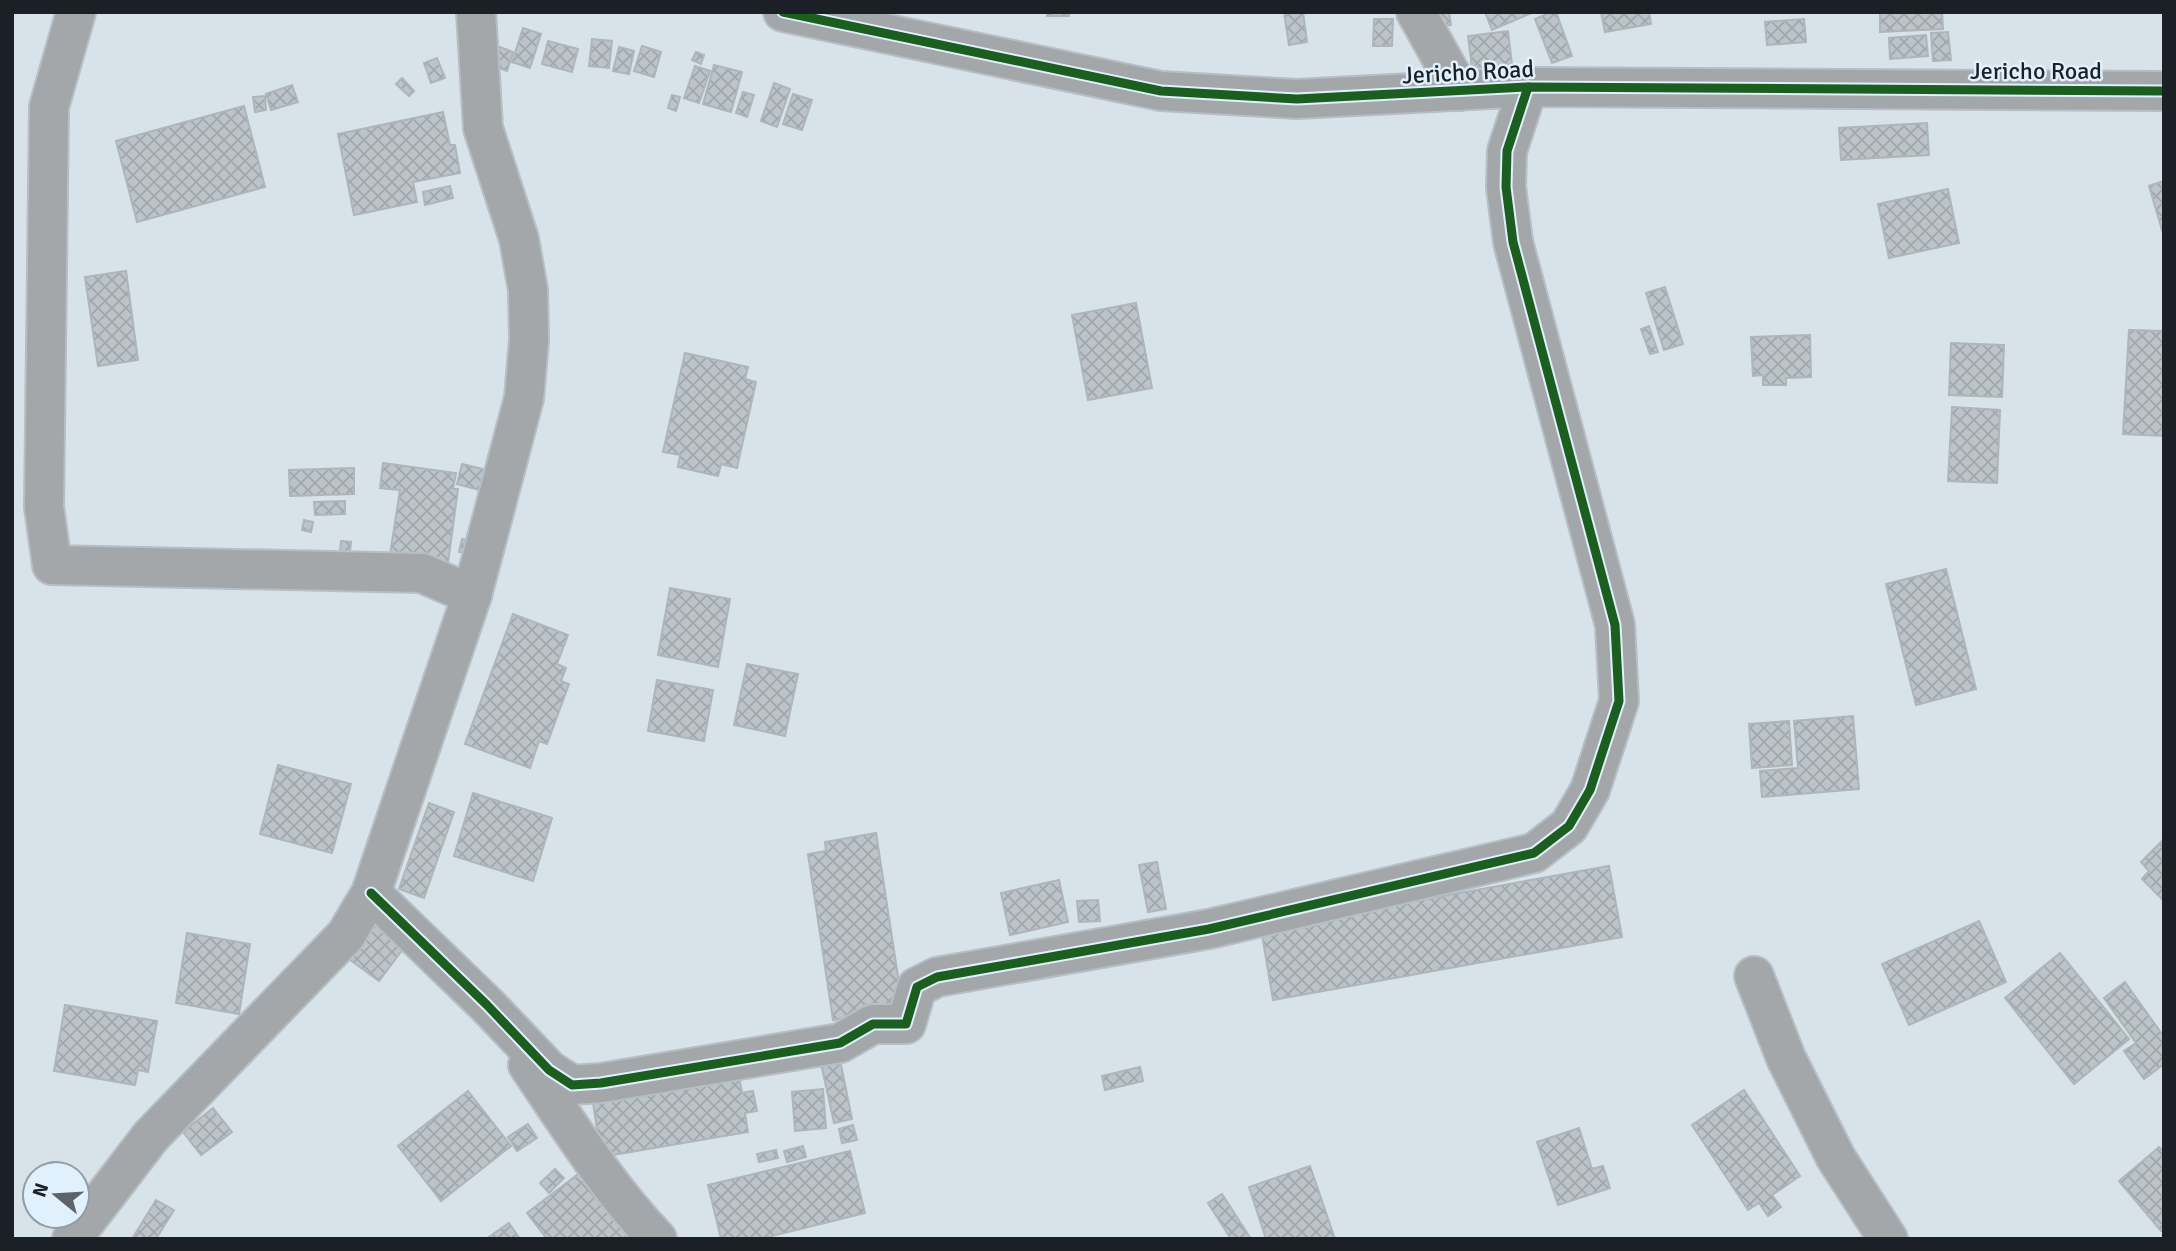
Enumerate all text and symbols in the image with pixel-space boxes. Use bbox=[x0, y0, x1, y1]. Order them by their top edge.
street label: Jericho Road bbox=[1401, 54, 1535, 90]
street label: Jericho Road bbox=[1970, 56, 2102, 86]
north arrow bbox=[21, 1160, 91, 1230]
text: N bbox=[27, 1180, 54, 1200]

